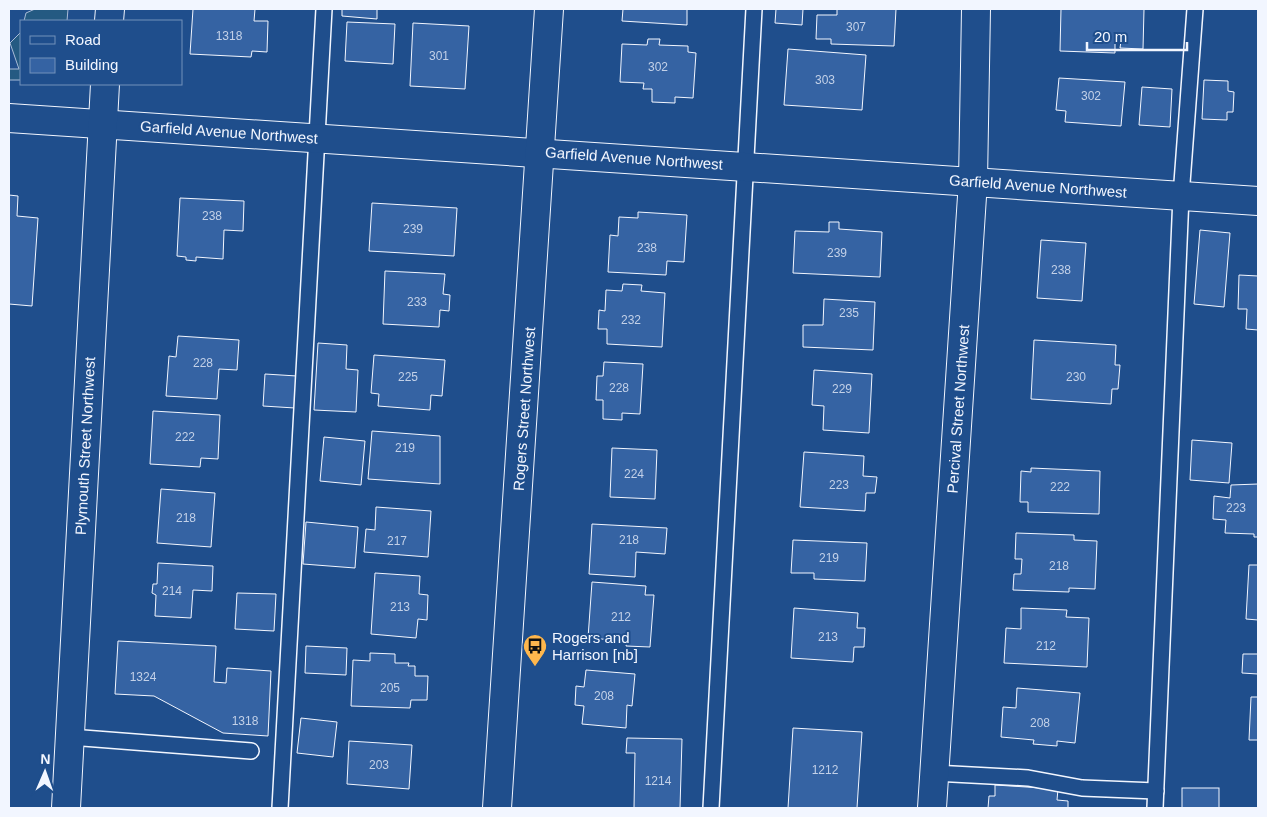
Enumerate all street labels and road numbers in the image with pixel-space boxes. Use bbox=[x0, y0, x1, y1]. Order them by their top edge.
street label: Garfield Avenue Northwest bbox=[140, 117, 319, 147]
street label: Garfield Avenue Northwest bbox=[545, 143, 724, 173]
street label: Garfield Avenue Northwest bbox=[949, 171, 1128, 201]
street label: Percival Street Northwest bbox=[944, 323, 972, 494]
street label: Rogers Street Northwest bbox=[510, 326, 538, 492]
street label: Plymouth Street Northwest bbox=[72, 356, 98, 536]

